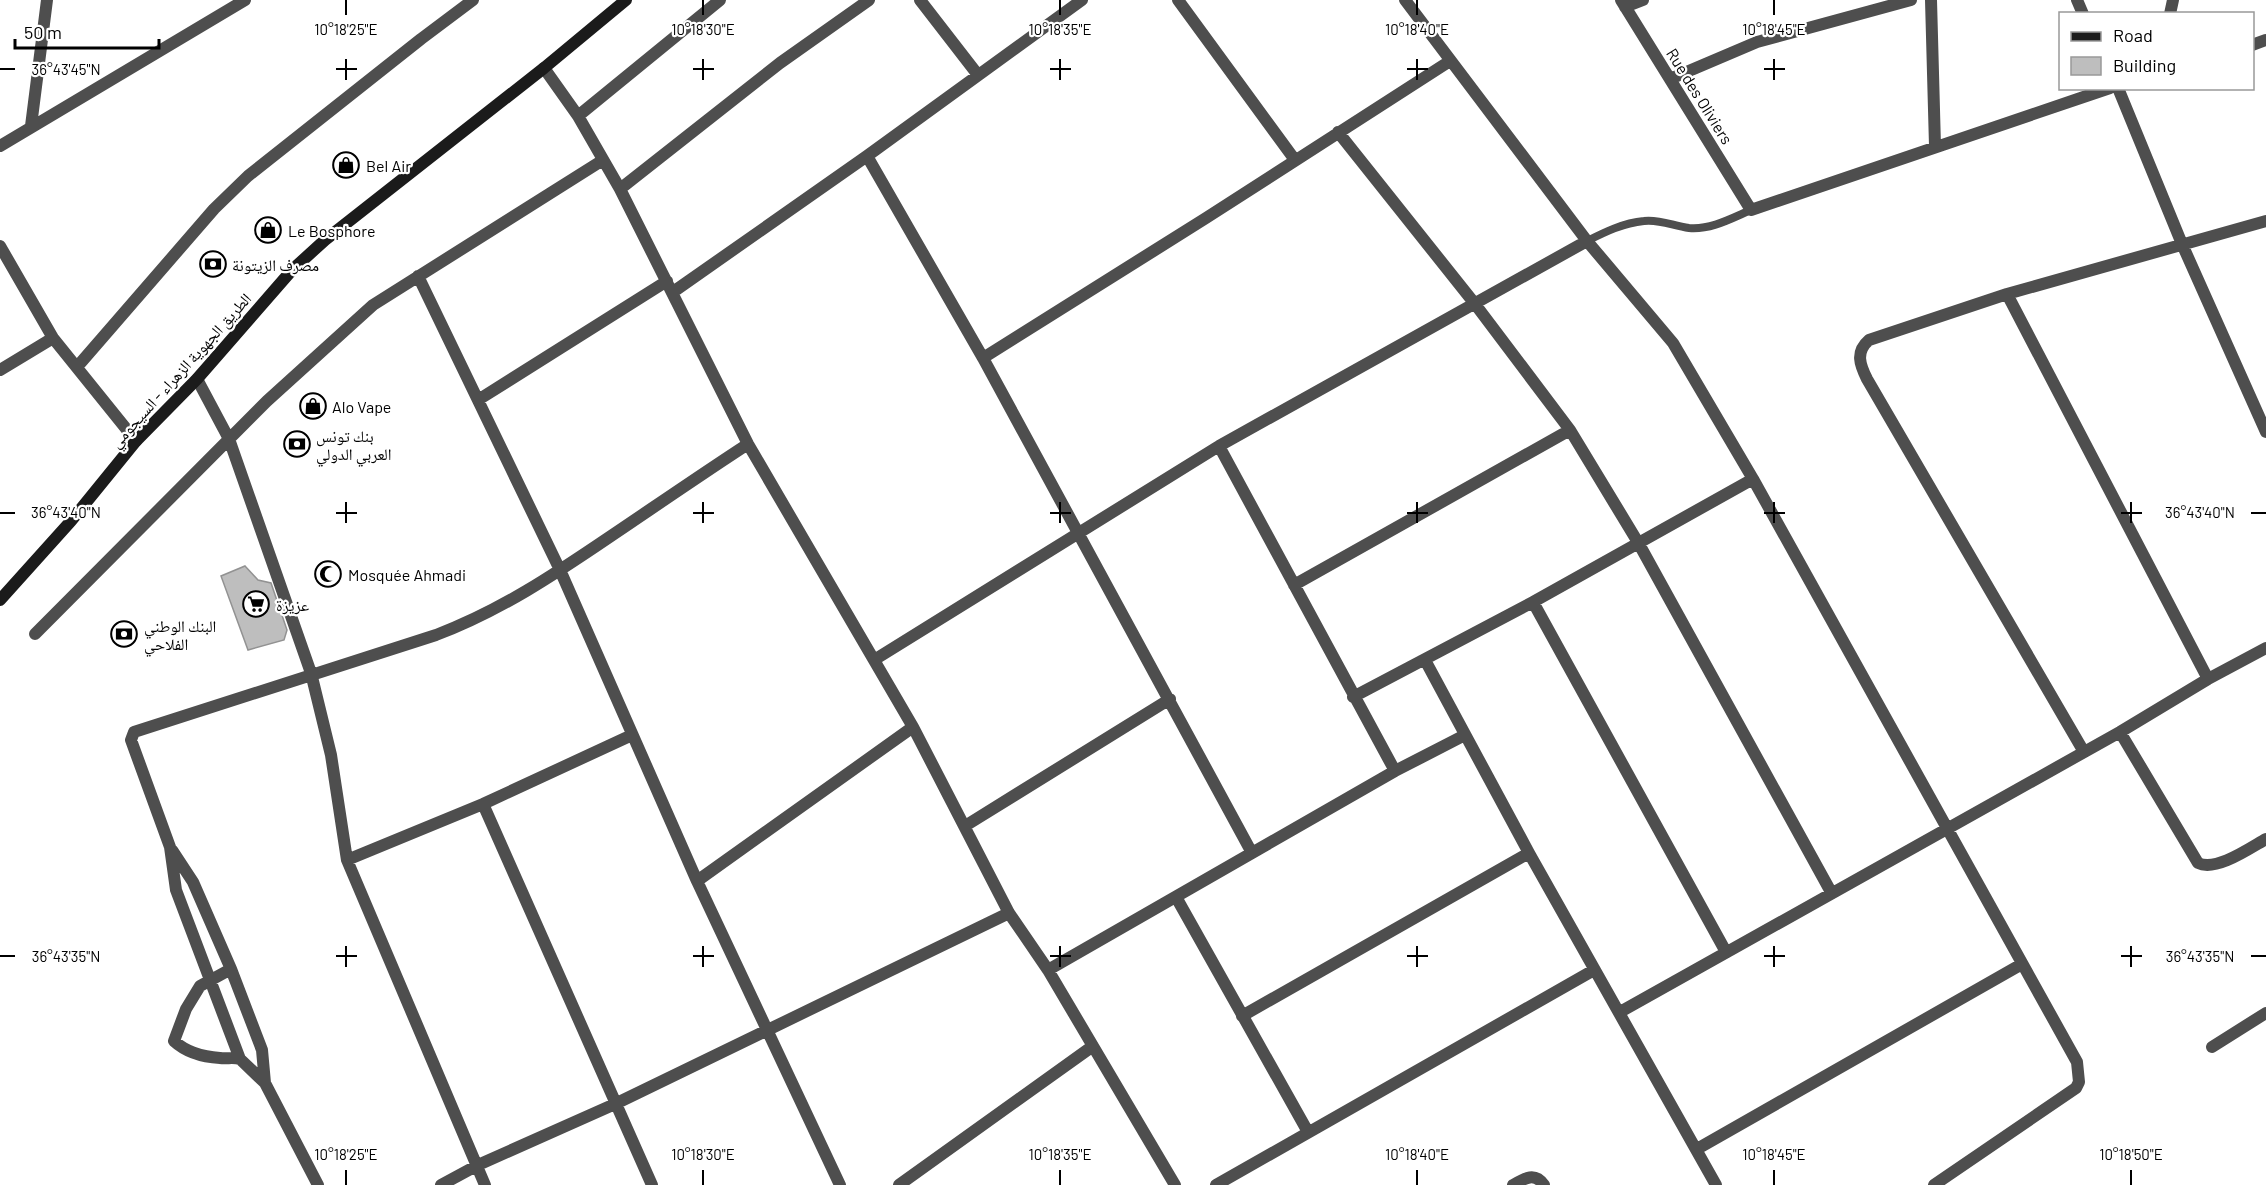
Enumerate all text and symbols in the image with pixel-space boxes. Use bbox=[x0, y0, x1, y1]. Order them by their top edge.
scale bar bbox=[15, 12, 159, 50]
legend bbox=[2059, 12, 2254, 90]
text: 10°18'25"E bbox=[314, 20, 378, 38]
text: 10°18'30"E bbox=[671, 20, 735, 38]
text: 10°18'35"E bbox=[1029, 20, 1091, 38]
text: 10°18'40"E bbox=[1385, 20, 1449, 38]
text: 10°18'45"E bbox=[1742, 20, 1806, 38]
text: 50 m bbox=[24, 21, 62, 43]
text: Road bbox=[2113, 24, 2153, 46]
street label: Rue des Oliviers bbox=[1663, 45, 1737, 147]
text: Building bbox=[2113, 54, 2176, 76]
text: 36°43'45"N bbox=[31, 60, 101, 78]
shop icon: Bel Air bbox=[331, 150, 361, 180]
place label: Bel Air bbox=[366, 156, 411, 175]
shop icon: Le Bosphore bbox=[253, 215, 283, 245]
place label: Le Bosphore bbox=[288, 221, 376, 240]
bank icon: مصرف الزيتونة bbox=[198, 249, 228, 279]
place label: مصرف الزيتونة bbox=[232, 255, 319, 275]
street label: الطريق الجهوية الزهراء - السيجومي bbox=[105, 289, 258, 454]
shop icon: Alo Vape bbox=[298, 391, 328, 421]
place label: Alo Vape bbox=[332, 397, 391, 416]
place label: بنك تونس العربي الدولي bbox=[316, 426, 392, 467]
bank icon: بنك تونس العربي الدولي bbox=[282, 429, 312, 459]
text: 36°43'40"N bbox=[31, 503, 101, 521]
text: 36°43'40"N bbox=[2165, 503, 2235, 521]
mosque icon: Mosquée Ahmadi bbox=[313, 559, 343, 589]
place label: Mosquée Ahmadi bbox=[348, 565, 466, 584]
supermarket icon: عزيزة bbox=[241, 589, 271, 619]
place label: عزيزة bbox=[276, 595, 309, 615]
place label: البنك الوطني الفلاحي bbox=[144, 616, 216, 657]
bank icon: البنك الوطني الفلاحي bbox=[109, 619, 139, 649]
text: 36°43'35"N bbox=[32, 947, 100, 965]
text: 36°43'35"N bbox=[2166, 947, 2234, 965]
text: 10°18'25"E bbox=[314, 1145, 378, 1163]
text: 10°18'30"E bbox=[671, 1145, 735, 1163]
text: 10°18'35"E bbox=[1029, 1145, 1091, 1163]
text: 10°18'40"E bbox=[1385, 1145, 1449, 1163]
text: 10°18'45"E bbox=[1742, 1145, 1806, 1163]
text: 10°18'50"E bbox=[2099, 1145, 2163, 1163]

